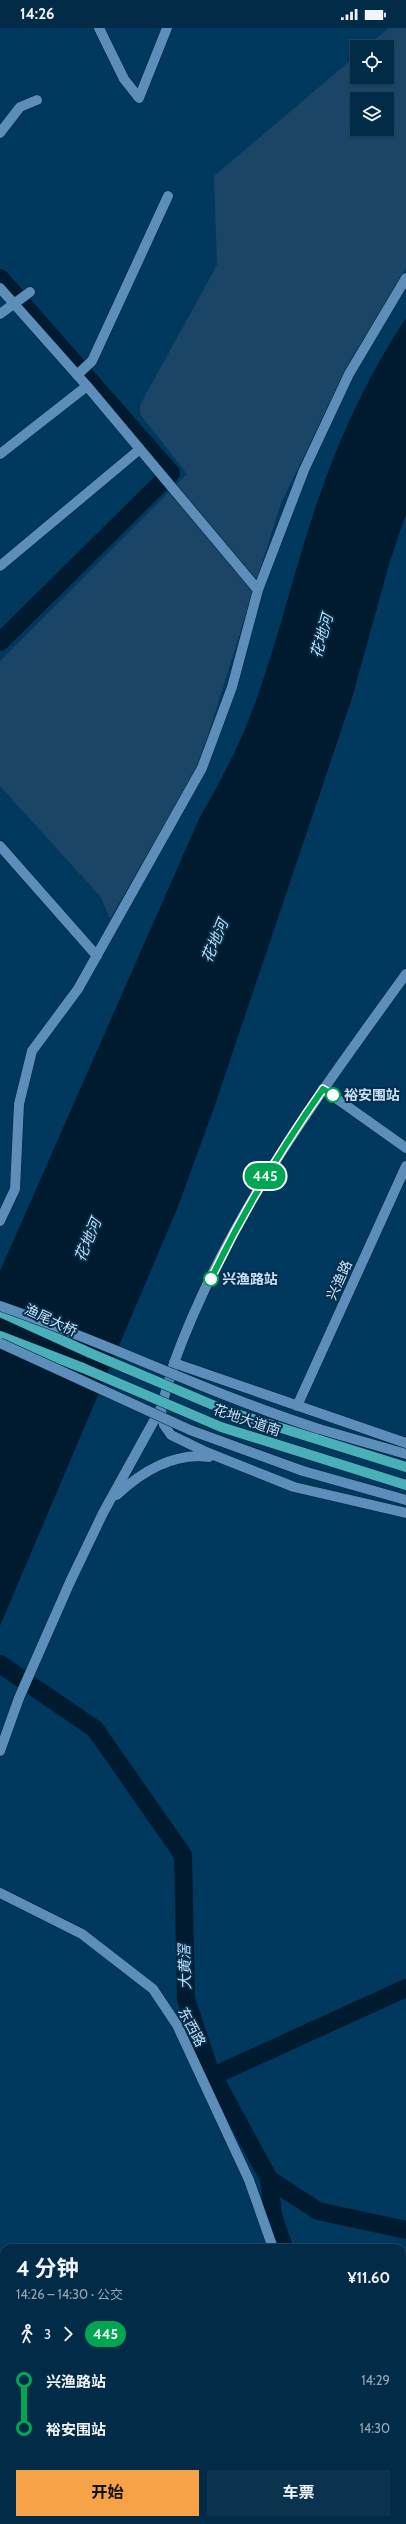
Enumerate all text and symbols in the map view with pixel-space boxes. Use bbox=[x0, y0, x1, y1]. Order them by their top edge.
text: 14:26 bbox=[20, 5, 55, 23]
map controls bbox=[350, 40, 394, 136]
button: locate bbox=[350, 40, 394, 84]
button: layers bbox=[350, 92, 394, 136]
water label: 花地河 bbox=[307, 609, 338, 660]
water label: 花地河 bbox=[198, 914, 233, 965]
place label: 裕安围站 bbox=[344, 1086, 400, 1104]
marker: 裕安围站 bbox=[325, 1087, 341, 1103]
line badge: 445 bbox=[242, 1163, 288, 1189]
text: 445 bbox=[253, 1167, 277, 1185]
water label: 花地河 bbox=[71, 1213, 106, 1264]
street label: 兴渔路 bbox=[322, 1257, 356, 1303]
place label: 兴渔路站 bbox=[222, 1270, 278, 1288]
marker: 兴渔路站 bbox=[203, 1271, 219, 1287]
street label: 渔尾大桥 bbox=[22, 1300, 80, 1340]
street label: 花地大道南 bbox=[211, 1400, 283, 1440]
water label: 大黄滘 bbox=[176, 1942, 194, 1990]
street label: 东西路 bbox=[174, 2004, 210, 2050]
text: 4 分钟 bbox=[16, 2255, 79, 2282]
text: ¥11.60 bbox=[348, 2269, 390, 2287]
text: 14:26 – 14:30 · 公交 bbox=[16, 2286, 123, 2302]
icon: walk bbox=[16, 2323, 38, 2345]
icon: forward bbox=[57, 2323, 79, 2345]
text: 445 bbox=[93, 2325, 118, 2343]
text: 3 bbox=[44, 2326, 51, 2342]
text: 14:29 bbox=[361, 2372, 390, 2388]
text: 兴渔路站 bbox=[46, 2373, 106, 2391]
text: 14:30 bbox=[359, 2420, 390, 2436]
text: 裕安围站 bbox=[46, 2421, 106, 2439]
button: 开始 bbox=[16, 2470, 199, 2516]
button: 车票 bbox=[207, 2470, 390, 2516]

